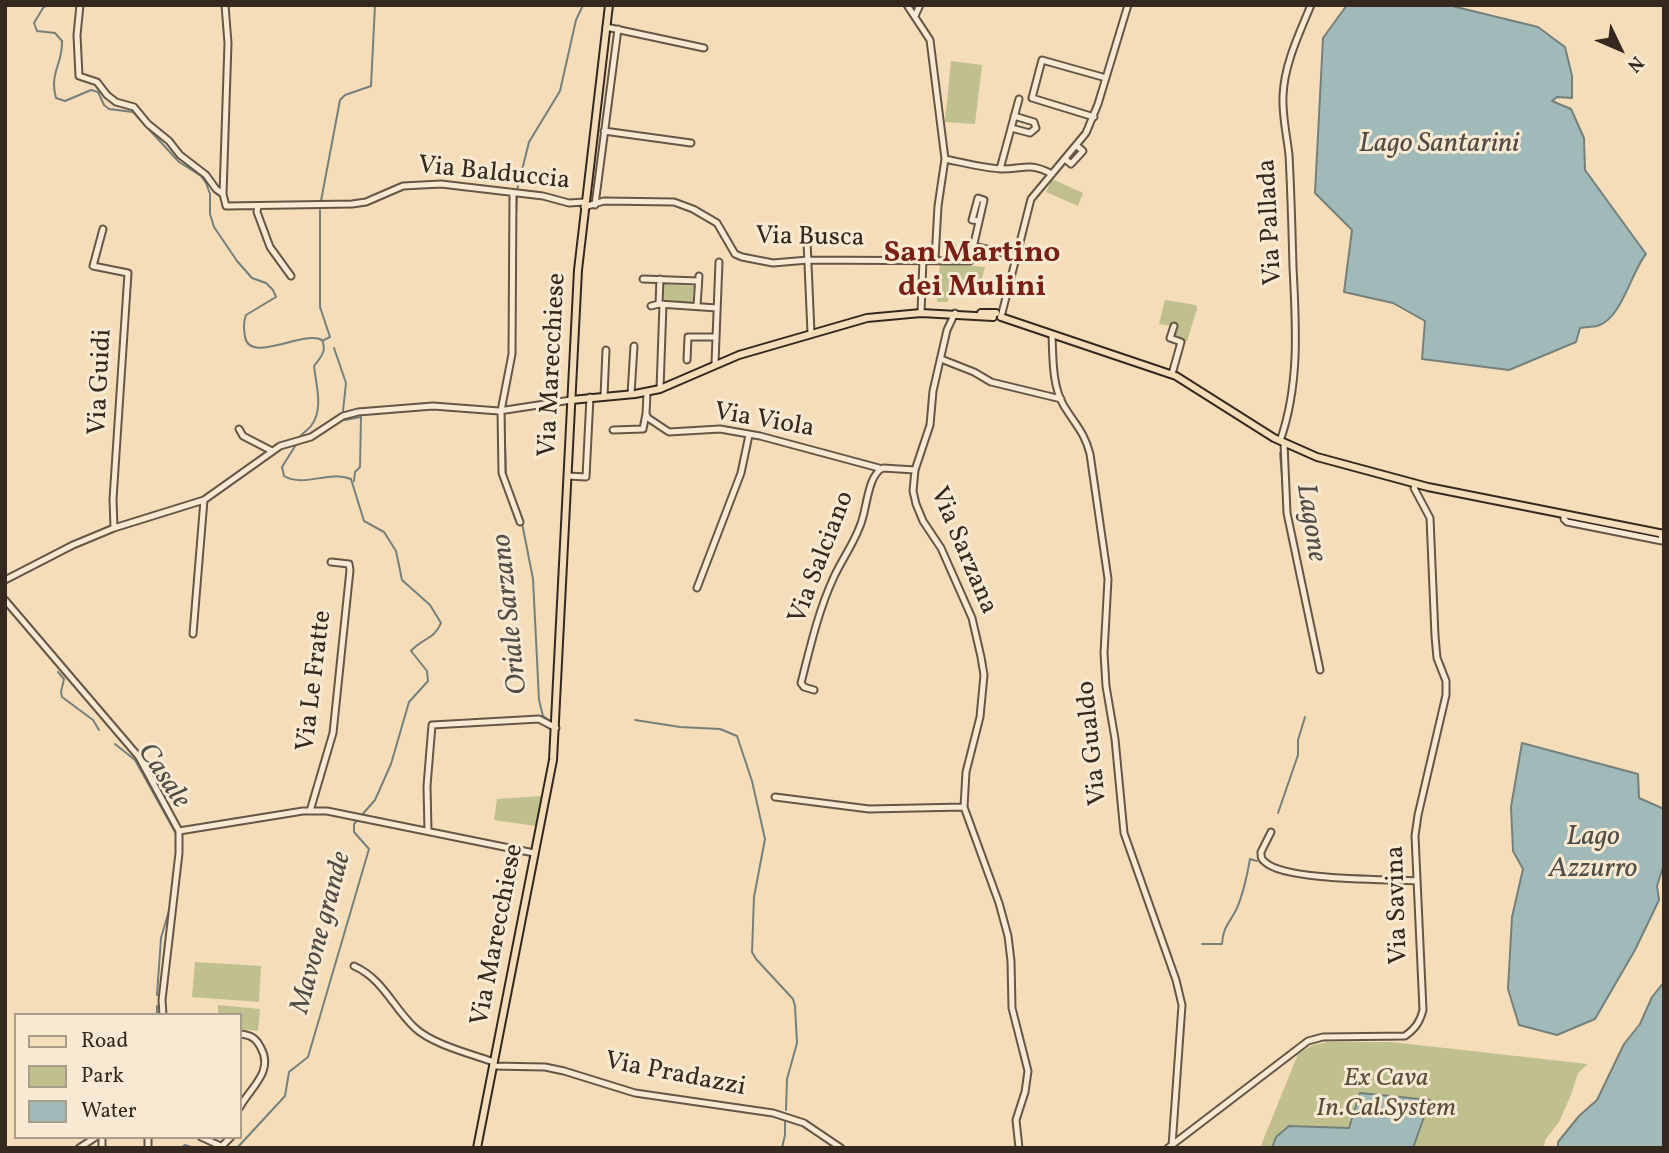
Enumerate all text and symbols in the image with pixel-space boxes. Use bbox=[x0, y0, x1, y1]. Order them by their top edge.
north arrow bbox=[1585, 14, 1655, 84]
text: N bbox=[1621, 50, 1649, 78]
water label: Lago Santarini bbox=[1359, 129, 1519, 163]
street label: Via Balduccia bbox=[416, 152, 572, 198]
street label: Via Pallada bbox=[1253, 158, 1291, 286]
street label: Via Busca bbox=[755, 222, 865, 256]
district label: San Martino dei Mulini bbox=[884, 237, 1060, 308]
street label: Via Marecchiese bbox=[534, 272, 574, 458]
street label: Via Guidi bbox=[84, 328, 120, 436]
street label: Via Viola bbox=[711, 398, 817, 446]
water label: Lagone bbox=[1286, 482, 1332, 564]
street label: Via Sarzana bbox=[921, 483, 1003, 619]
street label: Via Salciano bbox=[783, 487, 863, 629]
water label: Oriale Sarzano bbox=[487, 532, 537, 696]
street label: Via Le Fratte bbox=[292, 609, 340, 753]
street label: Via Gualdo bbox=[1072, 679, 1116, 807]
water label: Casale bbox=[128, 738, 196, 816]
water label: Lago Azzurro bbox=[1549, 822, 1637, 888]
street label: Via Marecchiese bbox=[466, 841, 532, 1029]
street label: Via Savina bbox=[1381, 845, 1417, 965]
water label: Mavone grande bbox=[285, 848, 361, 1018]
legend bbox=[14, 1013, 242, 1139]
text: Road bbox=[81, 1027, 128, 1056]
street label: Via Pradazzi bbox=[602, 1047, 748, 1105]
text: Park bbox=[81, 1062, 124, 1091]
park label: Ex Cava In.Cal.System bbox=[1316, 1064, 1456, 1126]
text: Water bbox=[81, 1097, 137, 1126]

